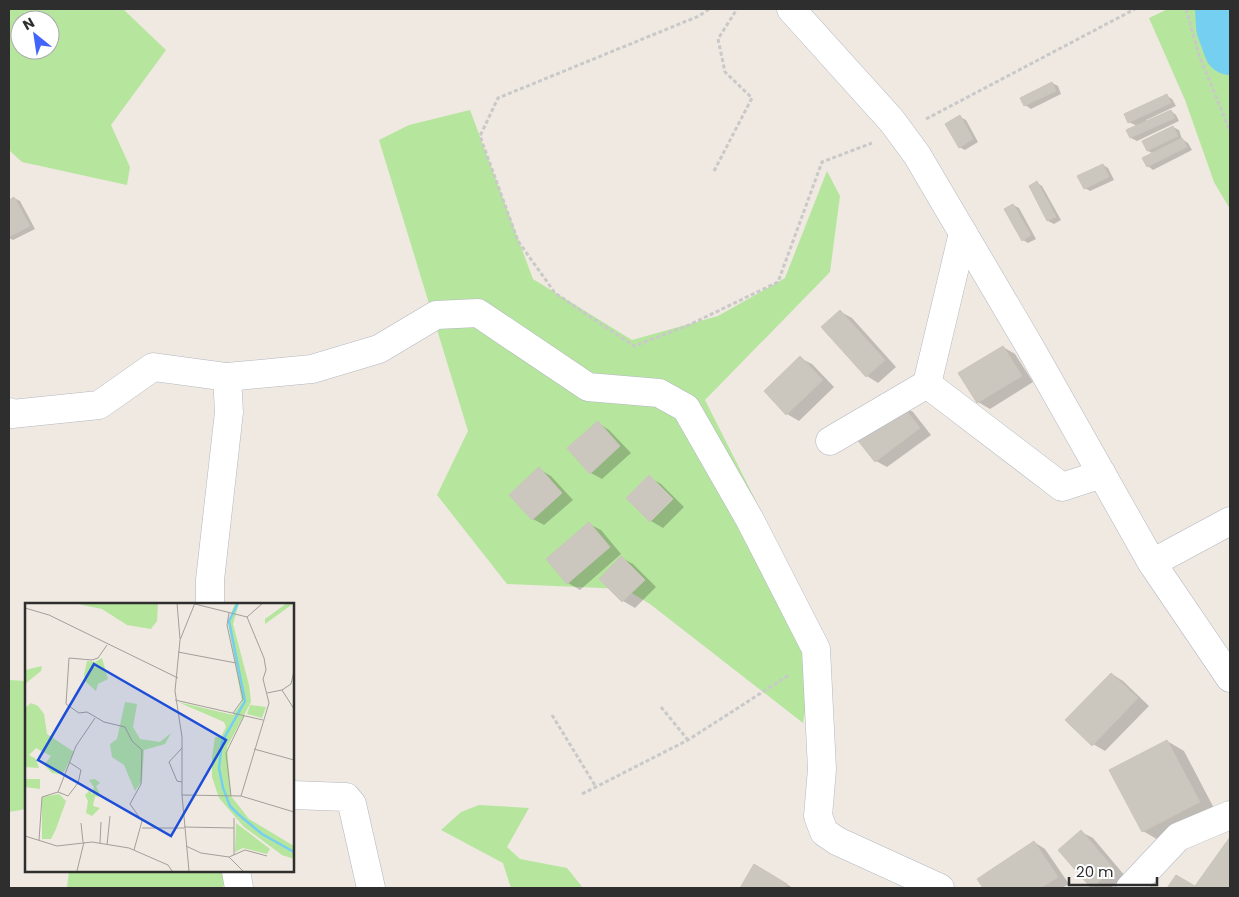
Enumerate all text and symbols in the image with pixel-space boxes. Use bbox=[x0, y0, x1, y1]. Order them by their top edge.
north arrow bbox=[10, 10, 60, 60]
text: N bbox=[19, 12, 38, 35]
inset map bbox=[25, 603, 294, 872]
scale bar bbox=[1069, 854, 1156, 886]
text: 20 m bbox=[1076, 861, 1114, 882]

